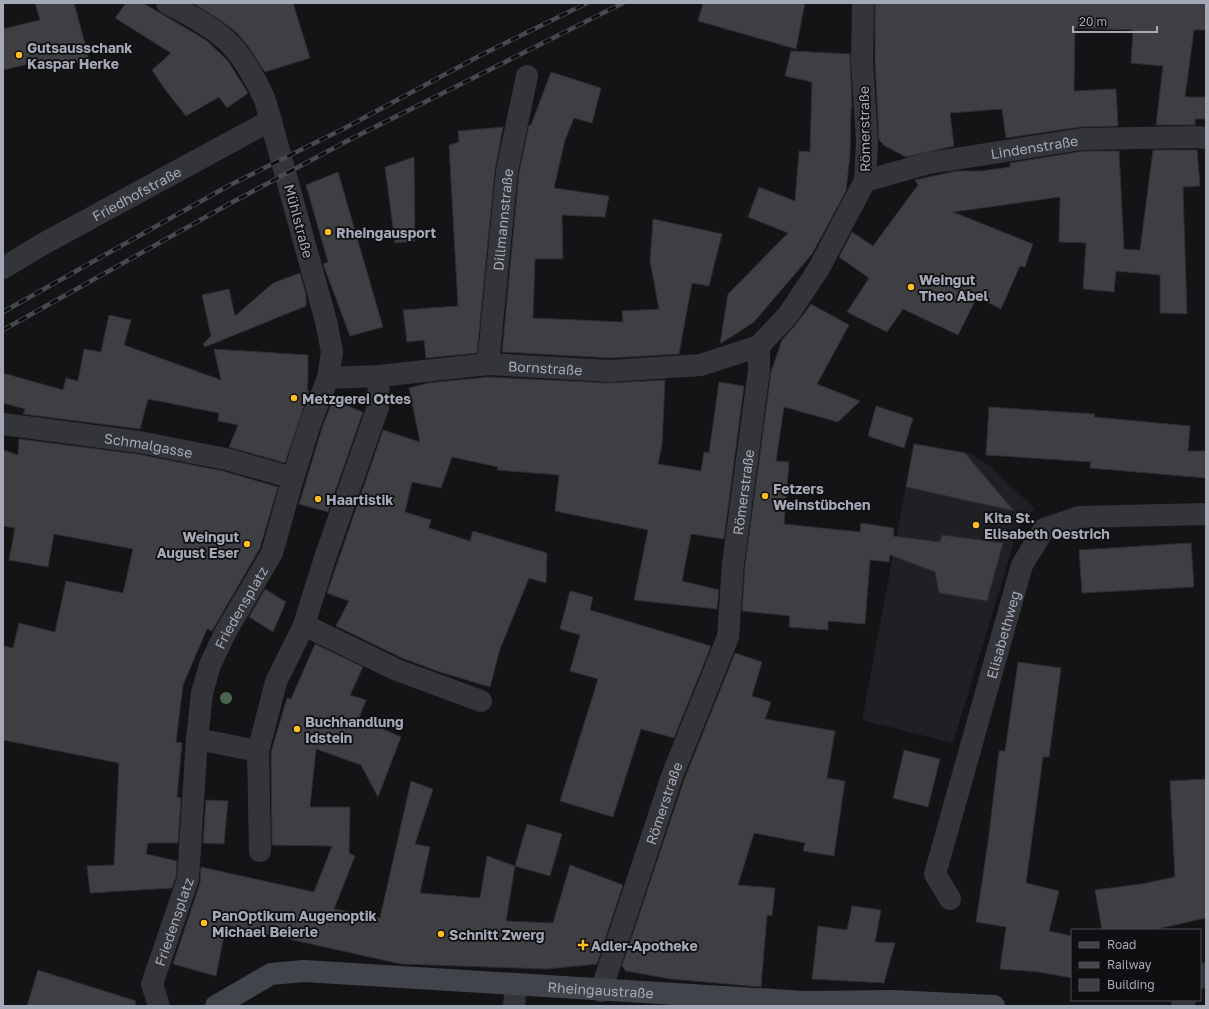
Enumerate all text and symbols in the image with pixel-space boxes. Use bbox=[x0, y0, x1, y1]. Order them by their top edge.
scale bar bbox=[1073, 8, 1157, 34]
text: 20 m bbox=[1079, 14, 1107, 29]
place label: Gutsausschank Kaspar Herke bbox=[27, 39, 132, 72]
marker: Gutsausschank Kaspar Herke bbox=[14, 50, 24, 60]
street label: Römerstraße bbox=[855, 86, 873, 172]
street label: Lindenstraße bbox=[989, 131, 1079, 162]
street label: Friedhofstraße bbox=[89, 162, 184, 224]
street label: Dillmannstraße bbox=[489, 168, 516, 272]
street label: Mühlstraße bbox=[281, 182, 317, 260]
place label: Rheingausport bbox=[336, 224, 436, 241]
marker: Rheingausport bbox=[323, 227, 333, 237]
place label: Weingut Theo Abel bbox=[919, 271, 989, 304]
marker: Weingut Theo Abel bbox=[906, 282, 916, 292]
street label: Bornstraße bbox=[508, 357, 583, 378]
place label: Metzgerei Ottes bbox=[302, 390, 411, 407]
marker: Metzgerei Ottes bbox=[289, 393, 299, 403]
street label: Schmalgasse bbox=[103, 429, 194, 461]
street label: Römerstraße bbox=[728, 448, 757, 536]
place label: Fetzers Weinstübchen bbox=[773, 480, 870, 513]
place label: Haartistik bbox=[326, 491, 393, 508]
marker: Fetzers Weinstübchen bbox=[760, 491, 770, 501]
marker: Haartistik bbox=[313, 494, 323, 504]
place label: Kita St. Elisabeth Oestrich bbox=[984, 509, 1110, 542]
marker: Kita St. Elisabeth Oestrich bbox=[971, 520, 981, 530]
place label: Weingut August Eser bbox=[157, 528, 240, 561]
marker: Weingut August Eser bbox=[242, 539, 252, 549]
street label: Friedensplatz bbox=[210, 563, 271, 651]
street label: Elisabethweg bbox=[982, 588, 1023, 681]
place label: Buchhandlung Idstein bbox=[305, 713, 404, 746]
marker: Buchhandlung Idstein bbox=[292, 724, 302, 734]
street label: Römerstraße bbox=[641, 759, 685, 847]
street label: Friedensplatz bbox=[150, 875, 196, 968]
place label: PanOptikum Augenoptik Michael Beierle bbox=[212, 907, 377, 940]
marker: PanOptikum Augenoptik Michael Beierle bbox=[199, 918, 209, 928]
place label: Schnitt Zwerg bbox=[449, 926, 544, 943]
marker: Schnitt Zwerg bbox=[436, 929, 446, 939]
legend bbox=[1071, 929, 1201, 1001]
place label: Adler-Apotheke bbox=[591, 937, 698, 954]
text: Road bbox=[1107, 937, 1136, 952]
marker: Adler-Apotheke bbox=[578, 940, 588, 950]
text: Railway bbox=[1107, 957, 1152, 972]
text: Building bbox=[1107, 977, 1155, 992]
street label: Rheingaustraße bbox=[547, 978, 654, 1001]

